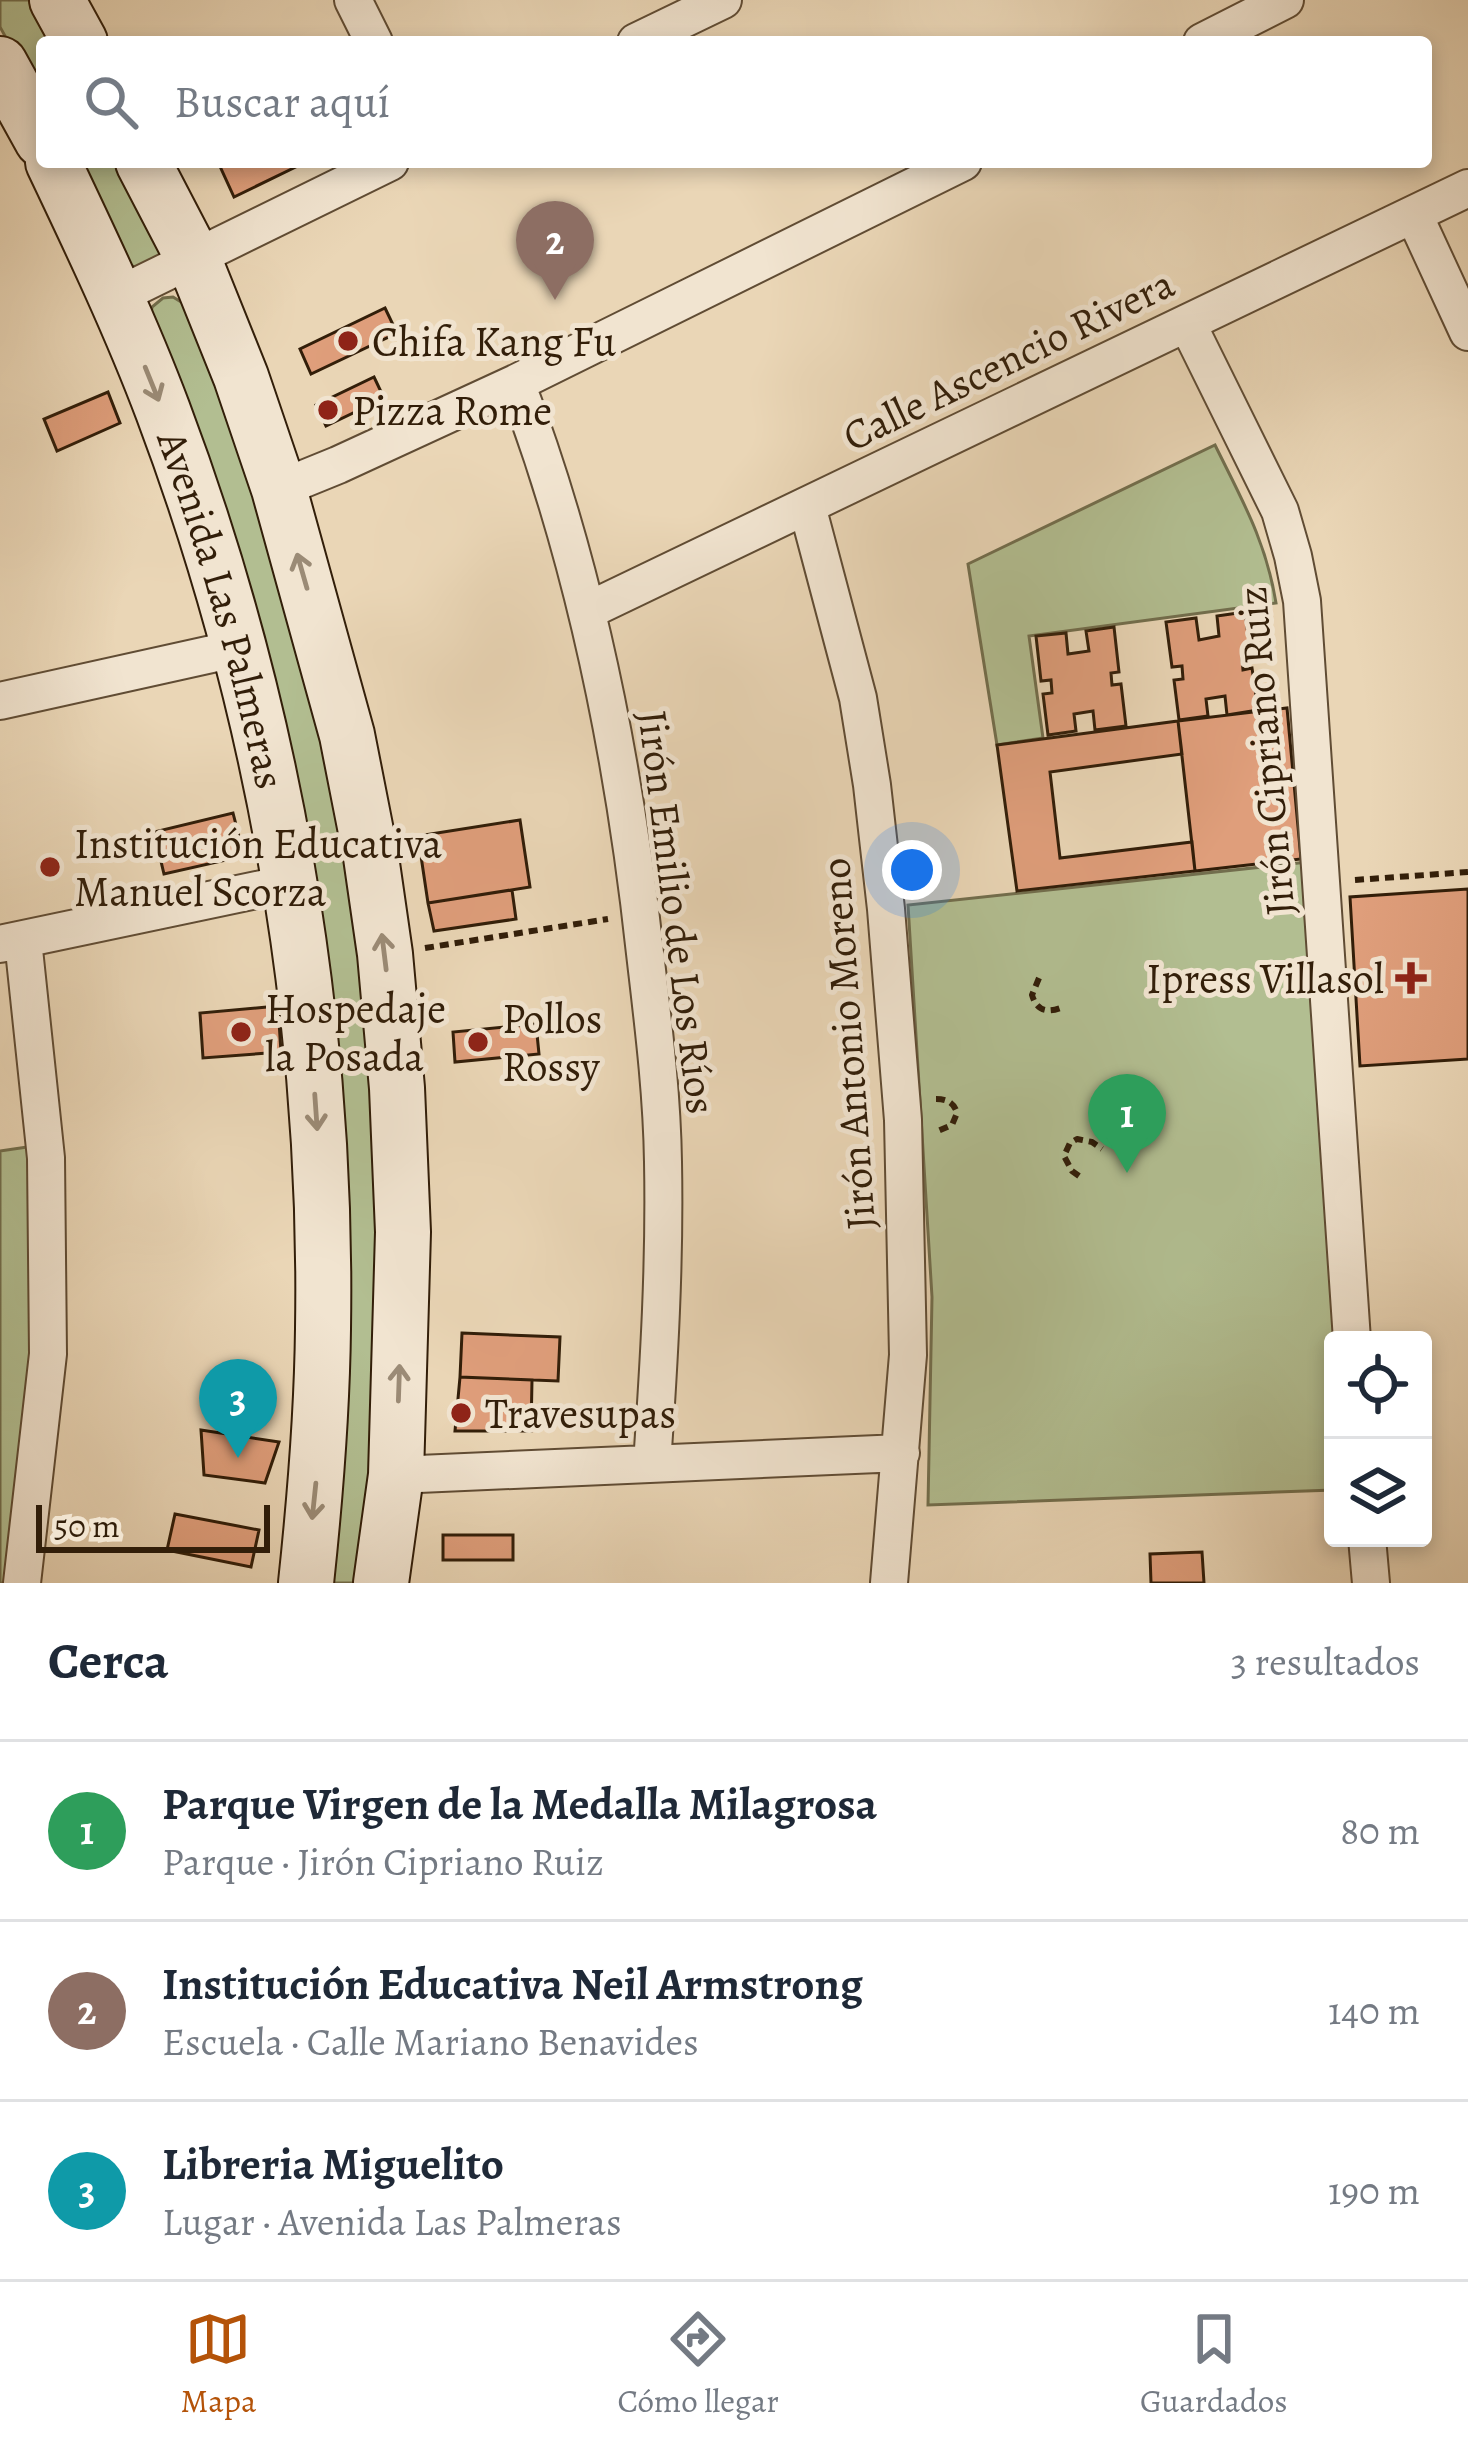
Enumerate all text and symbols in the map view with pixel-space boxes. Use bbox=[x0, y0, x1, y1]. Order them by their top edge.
search box bbox=[36, 36, 1432, 168]
icon: search bbox=[78, 69, 144, 135]
text: Buscar aquí bbox=[174, 71, 390, 133]
pin: 2 bbox=[516, 201, 594, 300]
street label: Calle Ascencio Rivera bbox=[833, 254, 1184, 464]
place label: Chifa Kang Fu bbox=[372, 313, 616, 370]
marker: Chifa Kang Fu bbox=[335, 328, 361, 354]
one-way arrow bbox=[143, 364, 164, 401]
place label: Pizza Rome bbox=[352, 382, 552, 439]
marker: Pizza Rome bbox=[315, 397, 341, 423]
street label: Avenida Las Palmeras bbox=[143, 422, 299, 794]
one-way arrow bbox=[290, 553, 312, 591]
street label: Jirón Cipriano Ruiz bbox=[1223, 584, 1308, 918]
street label: Jirón Emilio de Los Ríos bbox=[624, 707, 731, 1117]
place label: Institución Educativa Manuel Scorza bbox=[74, 815, 443, 920]
your location bbox=[882, 840, 942, 900]
marker: Institución Educativa Manuel Scorza bbox=[37, 854, 63, 880]
street label: Jirón Antonio Moreno bbox=[806, 856, 889, 1232]
one-way arrow bbox=[373, 933, 395, 972]
place label: Ipress Villasol bbox=[1146, 950, 1384, 1007]
marker: Ipress Villasol bbox=[1395, 962, 1427, 994]
place label: Hospedaje la Posada bbox=[265, 980, 446, 1085]
place label: Pollos Rossy bbox=[502, 990, 602, 1095]
marker: Hospedaje la Posada bbox=[228, 1019, 254, 1045]
marker: Pollos Rossy bbox=[465, 1029, 491, 1055]
pin: 1 bbox=[1088, 1074, 1166, 1173]
one-way arrow bbox=[305, 1092, 328, 1131]
map controls bbox=[1324, 1331, 1432, 1547]
button: locate bbox=[1324, 1331, 1432, 1439]
pin: 3 bbox=[199, 1359, 277, 1458]
one-way arrow bbox=[387, 1364, 410, 1403]
place label: Travesupas bbox=[485, 1385, 676, 1442]
marker: Travesupas bbox=[448, 1400, 474, 1426]
button: layers bbox=[1324, 1439, 1432, 1547]
one-way arrow bbox=[303, 1481, 325, 1520]
scale bar bbox=[36, 1499, 270, 1552]
text: 50 m bbox=[54, 1503, 120, 1548]
text: Cerca bbox=[48, 1626, 169, 1696]
text: 3 resultados bbox=[1231, 1635, 1420, 1688]
text: Parque Virgen de la Medalla Milagrosa bbox=[162, 1773, 877, 1835]
text: 1 bbox=[80, 1804, 94, 1857]
text: 80 m bbox=[1340, 1804, 1420, 1857]
text: Parque · Jirón Cipriano Ruiz bbox=[162, 1835, 604, 1888]
text: Institución Educativa Neil Armstrong bbox=[162, 1953, 863, 2015]
text: 2 bbox=[78, 1984, 96, 2037]
text: 140 m bbox=[1328, 1984, 1420, 2037]
text: Escuela · Calle Mariano Benavides bbox=[162, 2015, 699, 2068]
text: Libreria Miguelito bbox=[162, 2133, 504, 2195]
text: 3 bbox=[79, 2164, 95, 2217]
text: 190 m bbox=[1328, 2164, 1420, 2217]
text: Lugar · Avenida Las Palmeras bbox=[162, 2195, 622, 2248]
tab: Mapa bbox=[181, 2306, 256, 2423]
tab: Cómo llegar bbox=[617, 2306, 779, 2423]
tab: Guardados bbox=[1140, 2306, 1287, 2423]

